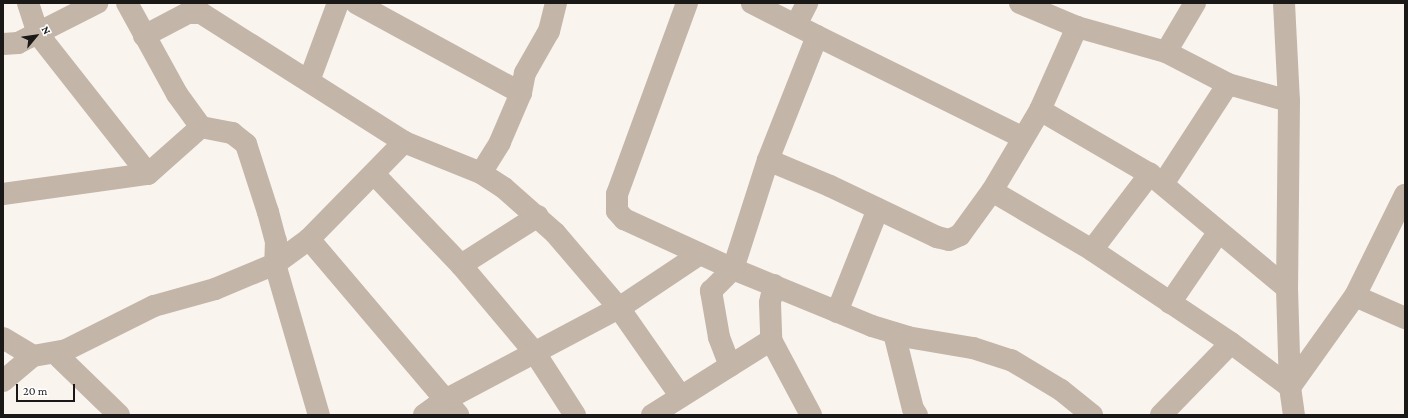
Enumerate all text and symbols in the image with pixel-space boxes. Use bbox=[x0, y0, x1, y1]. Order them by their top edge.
north arrow bbox=[16, 16, 56, 56]
text: N bbox=[39, 24, 54, 36]
scale bar bbox=[18, 376, 77, 402]
text: 20 m bbox=[23, 384, 47, 398]

